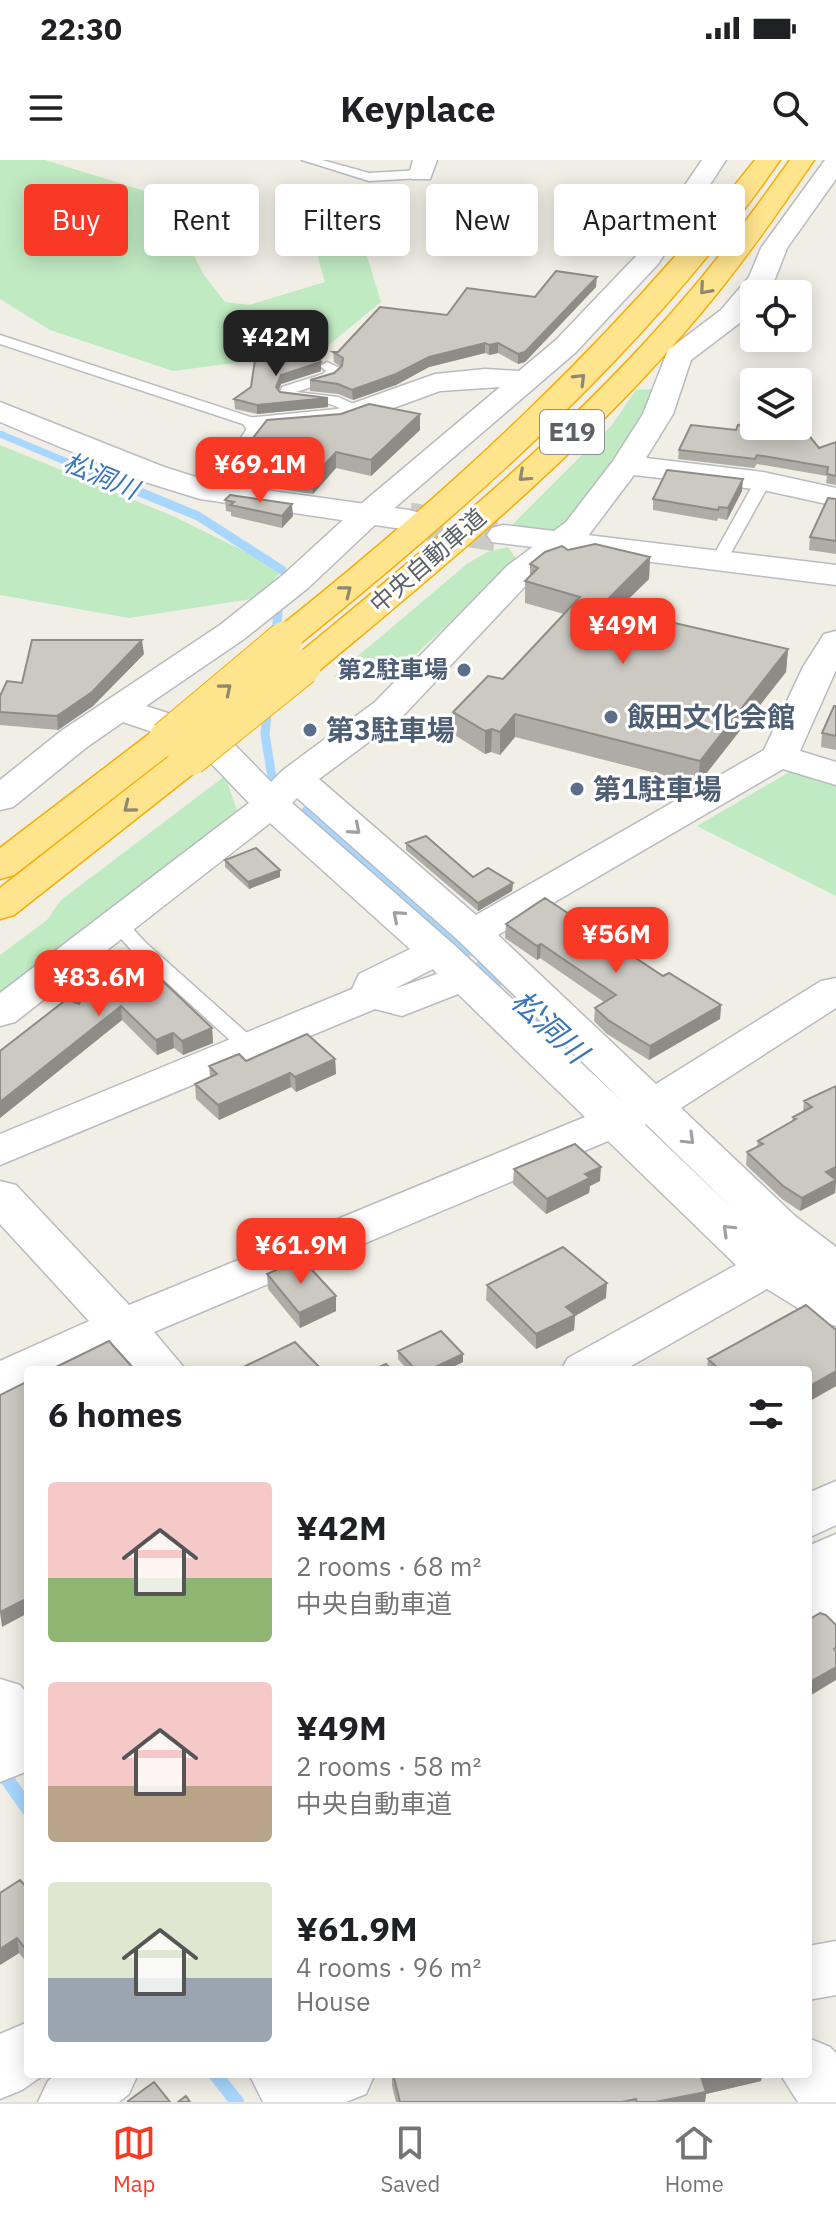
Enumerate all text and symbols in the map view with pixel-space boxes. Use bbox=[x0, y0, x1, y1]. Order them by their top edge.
text: 22:30 bbox=[40, 9, 122, 48]
text: Keyplace bbox=[340, 85, 496, 132]
icon: menu bbox=[24, 86, 68, 130]
icon: search bbox=[768, 86, 812, 130]
chip: Buy bbox=[24, 184, 128, 256]
chip: Rent bbox=[144, 184, 259, 256]
chip: Filters bbox=[275, 184, 410, 256]
chip: New bbox=[426, 184, 538, 256]
chip: Apartment bbox=[554, 184, 745, 256]
one-way arrow bbox=[700, 280, 715, 295]
map controls bbox=[740, 280, 812, 440]
button: locate bbox=[740, 280, 812, 352]
pin: ¥42M bbox=[229, 310, 323, 378]
text: ¥42M bbox=[241, 319, 311, 353]
button: layers bbox=[740, 368, 812, 440]
one-way arrow bbox=[571, 374, 585, 389]
road number: E19 bbox=[540, 410, 604, 454]
pin: ¥69.1M bbox=[195, 437, 325, 505]
water label: 松洞川 bbox=[59, 444, 147, 507]
text: ¥69.1M bbox=[213, 446, 307, 480]
one-way arrow bbox=[519, 466, 534, 481]
street label: 中央自動車道 bbox=[363, 501, 492, 620]
one-way arrow bbox=[337, 587, 352, 601]
pin: ¥49M bbox=[576, 598, 670, 666]
text: ¥49M bbox=[588, 607, 658, 641]
place label: 第2駐車場 bbox=[338, 653, 448, 685]
marker: 第2駐車場 bbox=[455, 661, 473, 679]
one-way arrow bbox=[216, 684, 231, 699]
place label: 飯田文化会館 bbox=[627, 698, 795, 735]
marker: 飯田文化会館 bbox=[602, 708, 620, 726]
place label: 第3駐車場 bbox=[326, 711, 455, 748]
marker: 第3駐車場 bbox=[301, 721, 319, 739]
place label: 第1駐車場 bbox=[593, 770, 722, 807]
marker: 第1駐車場 bbox=[568, 780, 586, 798]
one-way arrow bbox=[124, 797, 138, 812]
one-way arrow bbox=[345, 819, 360, 834]
pin: ¥56M bbox=[569, 907, 663, 975]
one-way arrow bbox=[393, 911, 408, 926]
text: ¥56M bbox=[581, 916, 651, 950]
pin: ¥83.6M bbox=[34, 950, 164, 1018]
text: ¥83.6M bbox=[52, 959, 146, 993]
water label: 松洞川 bbox=[504, 981, 598, 1073]
one-way arrow bbox=[680, 1130, 694, 1144]
pin: ¥61.9M bbox=[236, 1218, 366, 1286]
one-way arrow bbox=[723, 1226, 738, 1240]
text: ¥61.9M bbox=[254, 1227, 348, 1261]
text: 6 homes bbox=[48, 1392, 183, 1436]
icon: filters bbox=[744, 1392, 788, 1436]
text: ¥42M bbox=[296, 1505, 387, 1549]
icon: home bbox=[112, 1514, 208, 1610]
text: 2 rooms · 68 m² bbox=[296, 1549, 481, 1583]
text: 中央自動車道 bbox=[296, 1586, 452, 1620]
text: ¥49M bbox=[296, 1705, 387, 1749]
icon: home bbox=[112, 1714, 208, 1810]
text: 2 rooms · 58 m² bbox=[296, 1749, 481, 1783]
text: 中央自動車道 bbox=[296, 1786, 452, 1820]
text: ¥61.9M bbox=[296, 1906, 418, 1950]
icon: home bbox=[112, 1914, 208, 2010]
text: 4 rooms · 96 m² bbox=[296, 1950, 481, 1984]
text: House bbox=[296, 1984, 371, 2018]
tab: Map bbox=[112, 2121, 156, 2198]
tab: Saved bbox=[380, 2121, 440, 2198]
tab: Home bbox=[665, 2121, 724, 2198]

